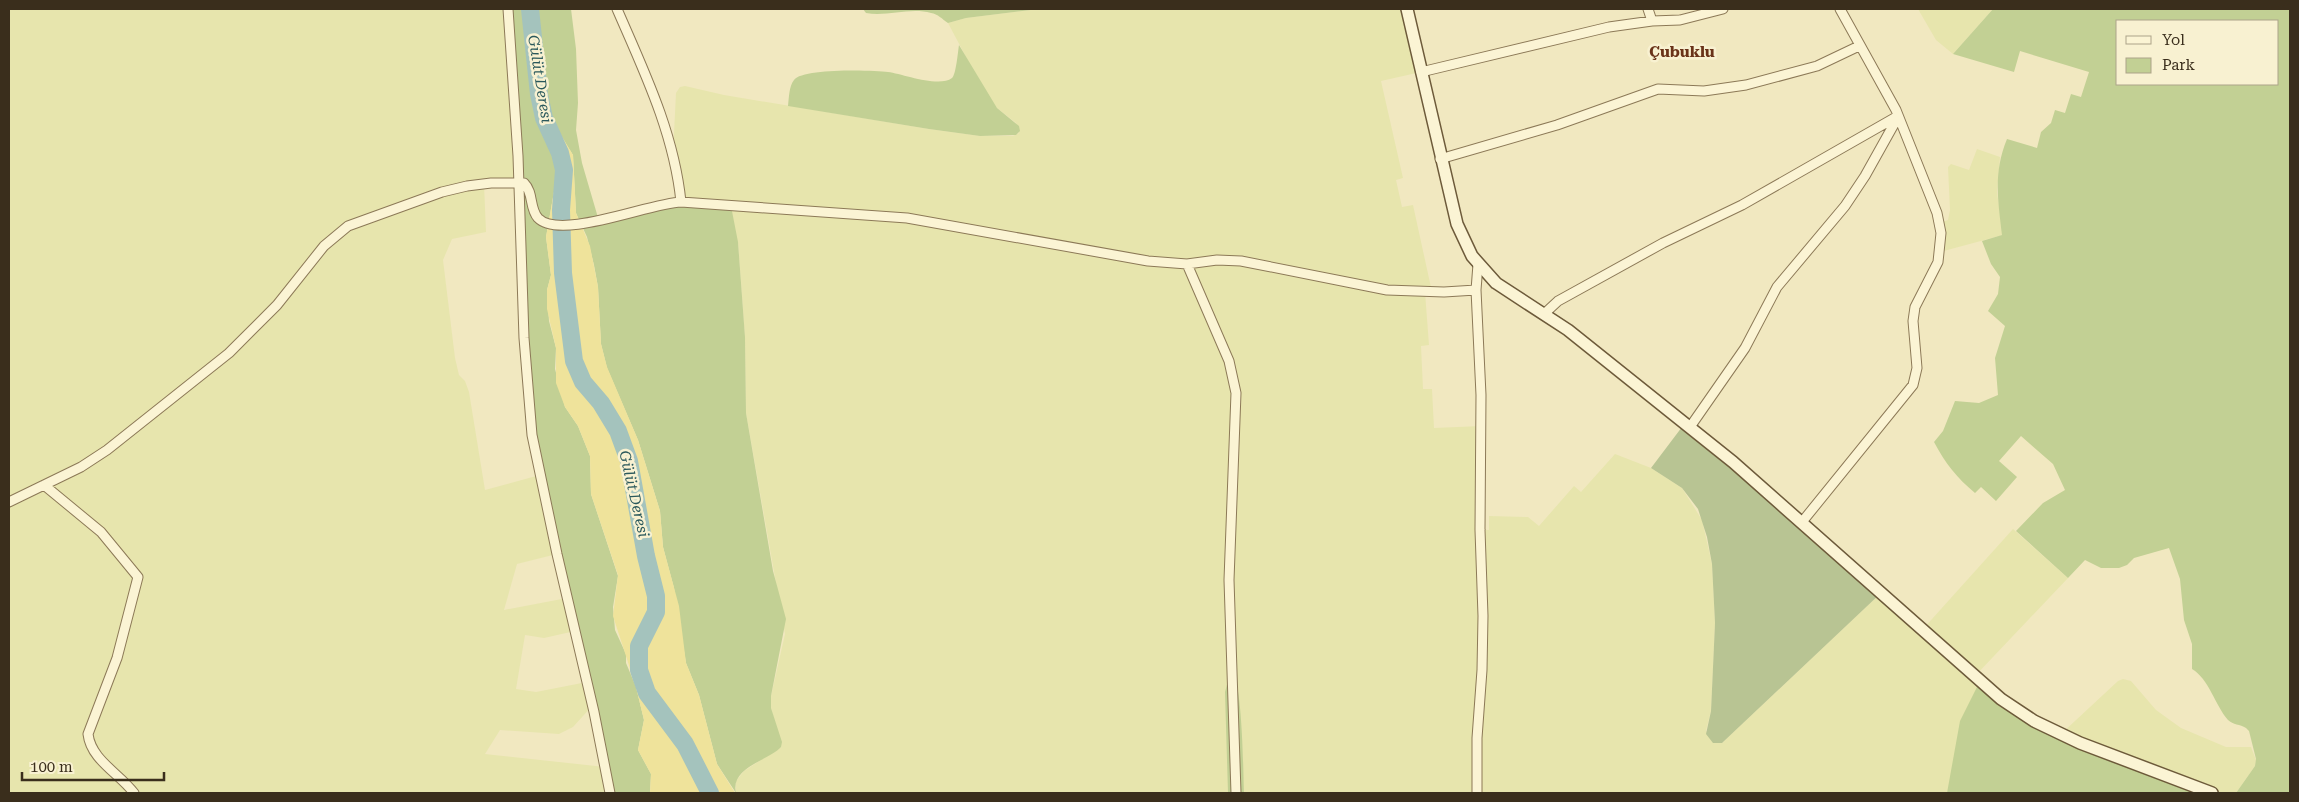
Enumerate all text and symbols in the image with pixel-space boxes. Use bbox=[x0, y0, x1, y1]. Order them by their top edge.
legend bbox=[2116, 20, 2279, 85]
text: Yol bbox=[2162, 31, 2185, 49]
water label: Gülüt Deresi bbox=[524, 34, 556, 125]
district label: Çubuklu bbox=[1649, 43, 1715, 61]
text: Park bbox=[2162, 56, 2196, 74]
water label: Gülüt Deresi bbox=[615, 449, 653, 540]
scale bar bbox=[22, 750, 165, 782]
text: 100 m bbox=[30, 758, 73, 776]

